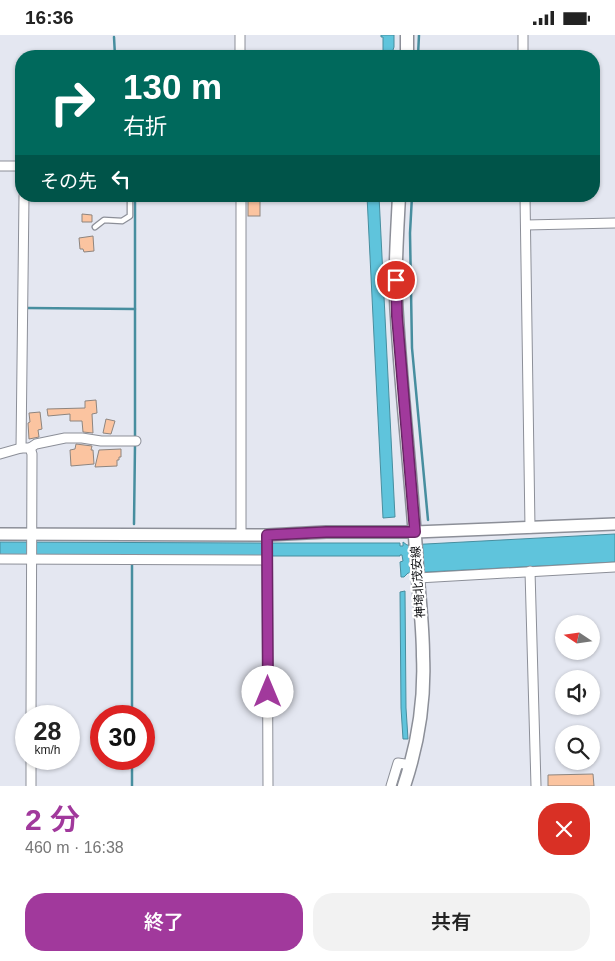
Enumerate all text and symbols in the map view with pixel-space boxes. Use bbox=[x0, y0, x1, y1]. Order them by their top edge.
text: 16:36 bbox=[25, 7, 74, 28]
text: 130 m bbox=[123, 67, 222, 106]
icon: right bbox=[40, 70, 105, 135]
text: 右折 bbox=[123, 114, 167, 139]
icon: left bbox=[107, 165, 135, 193]
text: その先 bbox=[40, 171, 97, 192]
pin bbox=[375, 259, 417, 301]
icon: arrive bbox=[382, 266, 410, 294]
street label: 神埼北茂安線 bbox=[409, 546, 427, 618]
north arrow bbox=[555, 615, 600, 660]
map controls bbox=[555, 615, 600, 770]
position arrow bbox=[241, 665, 293, 717]
button: sound bbox=[555, 670, 600, 715]
speed limit sign: 30 bbox=[90, 705, 155, 770]
text: 28 bbox=[34, 717, 61, 745]
button: search bbox=[555, 725, 600, 770]
text: km/h bbox=[34, 743, 61, 757]
text: 2 分 bbox=[25, 803, 80, 836]
button: close bbox=[538, 803, 590, 855]
text: 460 m · 16:38 bbox=[25, 839, 124, 856]
button: 終了 bbox=[25, 893, 303, 951]
button: 共有 bbox=[313, 893, 590, 951]

